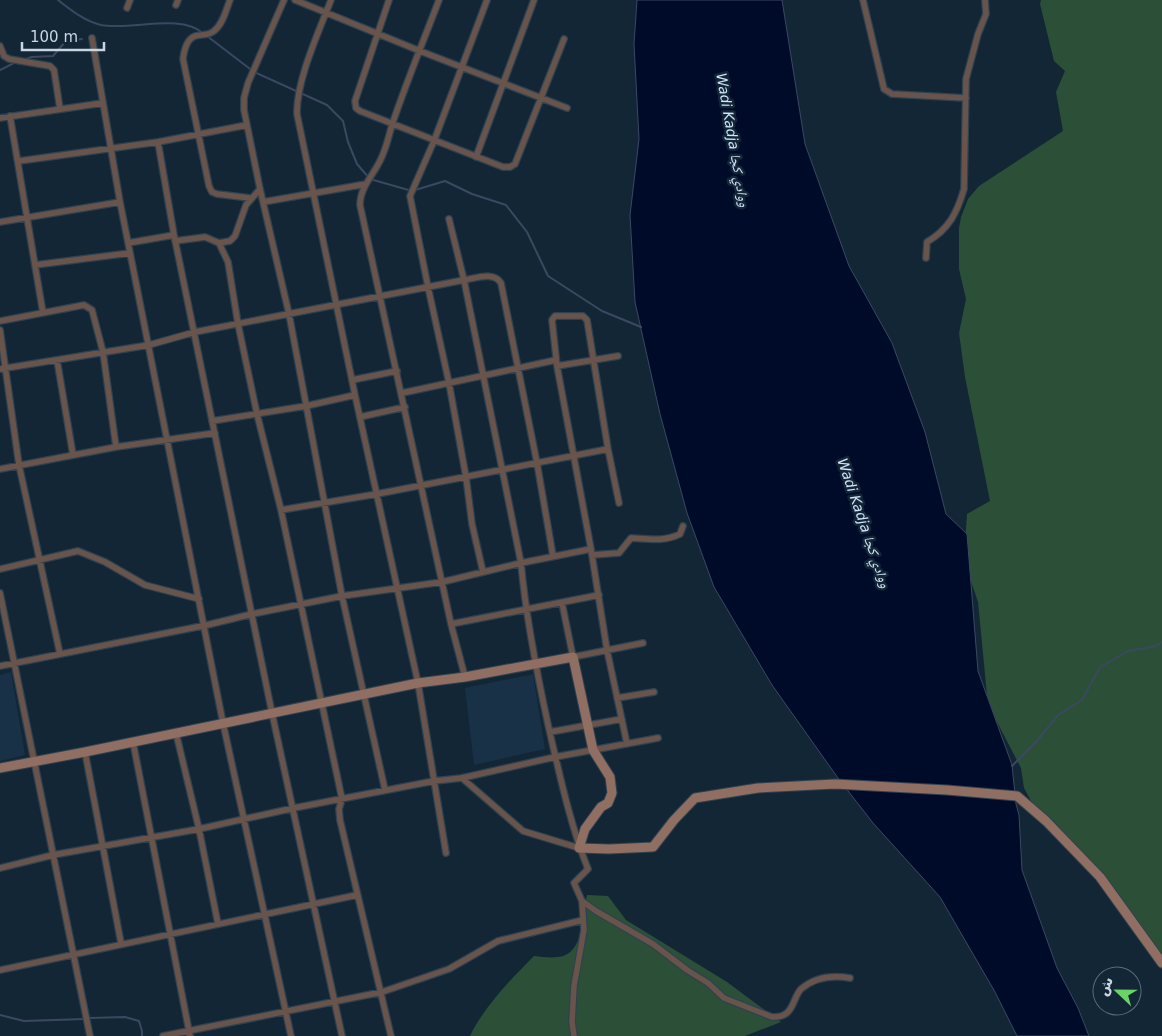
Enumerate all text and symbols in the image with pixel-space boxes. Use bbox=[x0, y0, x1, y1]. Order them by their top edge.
scale bar bbox=[22, 20, 105, 52]
text: 100 m bbox=[30, 28, 78, 46]
water label: Wadi Kadja ووادي كجا bbox=[710, 72, 753, 209]
water label: Wadi Kadja ووادي كجا bbox=[831, 456, 894, 591]
north arrow bbox=[1092, 966, 1142, 1016]
text: ش bbox=[1094, 974, 1116, 998]

